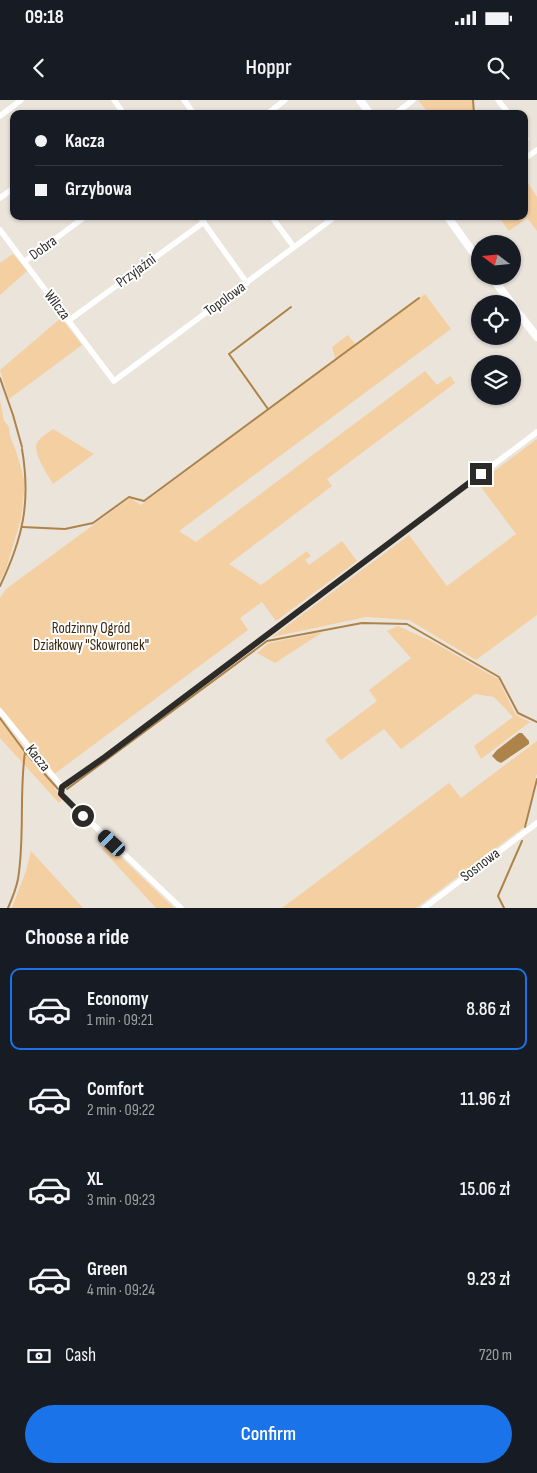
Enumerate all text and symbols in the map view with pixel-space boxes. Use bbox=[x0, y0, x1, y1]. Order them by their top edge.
text: 09:18 bbox=[25, 6, 64, 29]
icon: back bbox=[25, 54, 53, 82]
text: Hoppr bbox=[245, 54, 292, 81]
icon: search bbox=[484, 54, 512, 82]
text: Kacza bbox=[65, 130, 105, 153]
text: Grzybowa bbox=[65, 178, 132, 201]
street label: Dobra bbox=[25, 231, 61, 264]
north arrow bbox=[471, 235, 521, 285]
map controls bbox=[471, 235, 521, 405]
street label: Przyjaźni bbox=[112, 250, 160, 292]
street label: Topolowa bbox=[201, 277, 250, 320]
street label: Wilcza bbox=[40, 286, 74, 324]
button: locate bbox=[471, 295, 521, 345]
button: layers bbox=[471, 355, 521, 405]
route end bbox=[470, 463, 492, 485]
park label: Rodzinny Ogród Działkowy "Skowronek" bbox=[33, 619, 149, 655]
street label: Kacza bbox=[21, 741, 55, 776]
route start bbox=[72, 805, 94, 827]
car bbox=[95, 827, 128, 859]
street label: Sosnowa bbox=[456, 844, 504, 886]
text: Choose a ride bbox=[25, 924, 129, 951]
icon: car bbox=[27, 987, 72, 1032]
text: Economy bbox=[87, 988, 149, 1011]
text: 8.86 zł bbox=[466, 998, 510, 1021]
text: 1 min · 09:21 bbox=[87, 1011, 153, 1030]
icon: car bbox=[27, 1077, 72, 1122]
text: Comfort bbox=[87, 1078, 144, 1101]
text: 11.96 zł bbox=[460, 1088, 510, 1111]
text: 2 min · 09:22 bbox=[87, 1101, 155, 1120]
icon: car bbox=[27, 1167, 72, 1212]
text: XL bbox=[87, 1168, 103, 1191]
text: 15.06 zł bbox=[460, 1178, 510, 1201]
text: 3 min · 09:23 bbox=[87, 1191, 155, 1210]
icon: car bbox=[27, 1257, 72, 1302]
text: Green bbox=[87, 1258, 127, 1281]
text: 9.23 zł bbox=[467, 1268, 510, 1291]
text: 4 min · 09:24 bbox=[87, 1281, 155, 1300]
icon: cash bbox=[25, 1342, 53, 1370]
text: Cash bbox=[65, 1344, 96, 1367]
text: 720 m bbox=[479, 1346, 512, 1365]
button: Confirm bbox=[25, 1405, 512, 1463]

